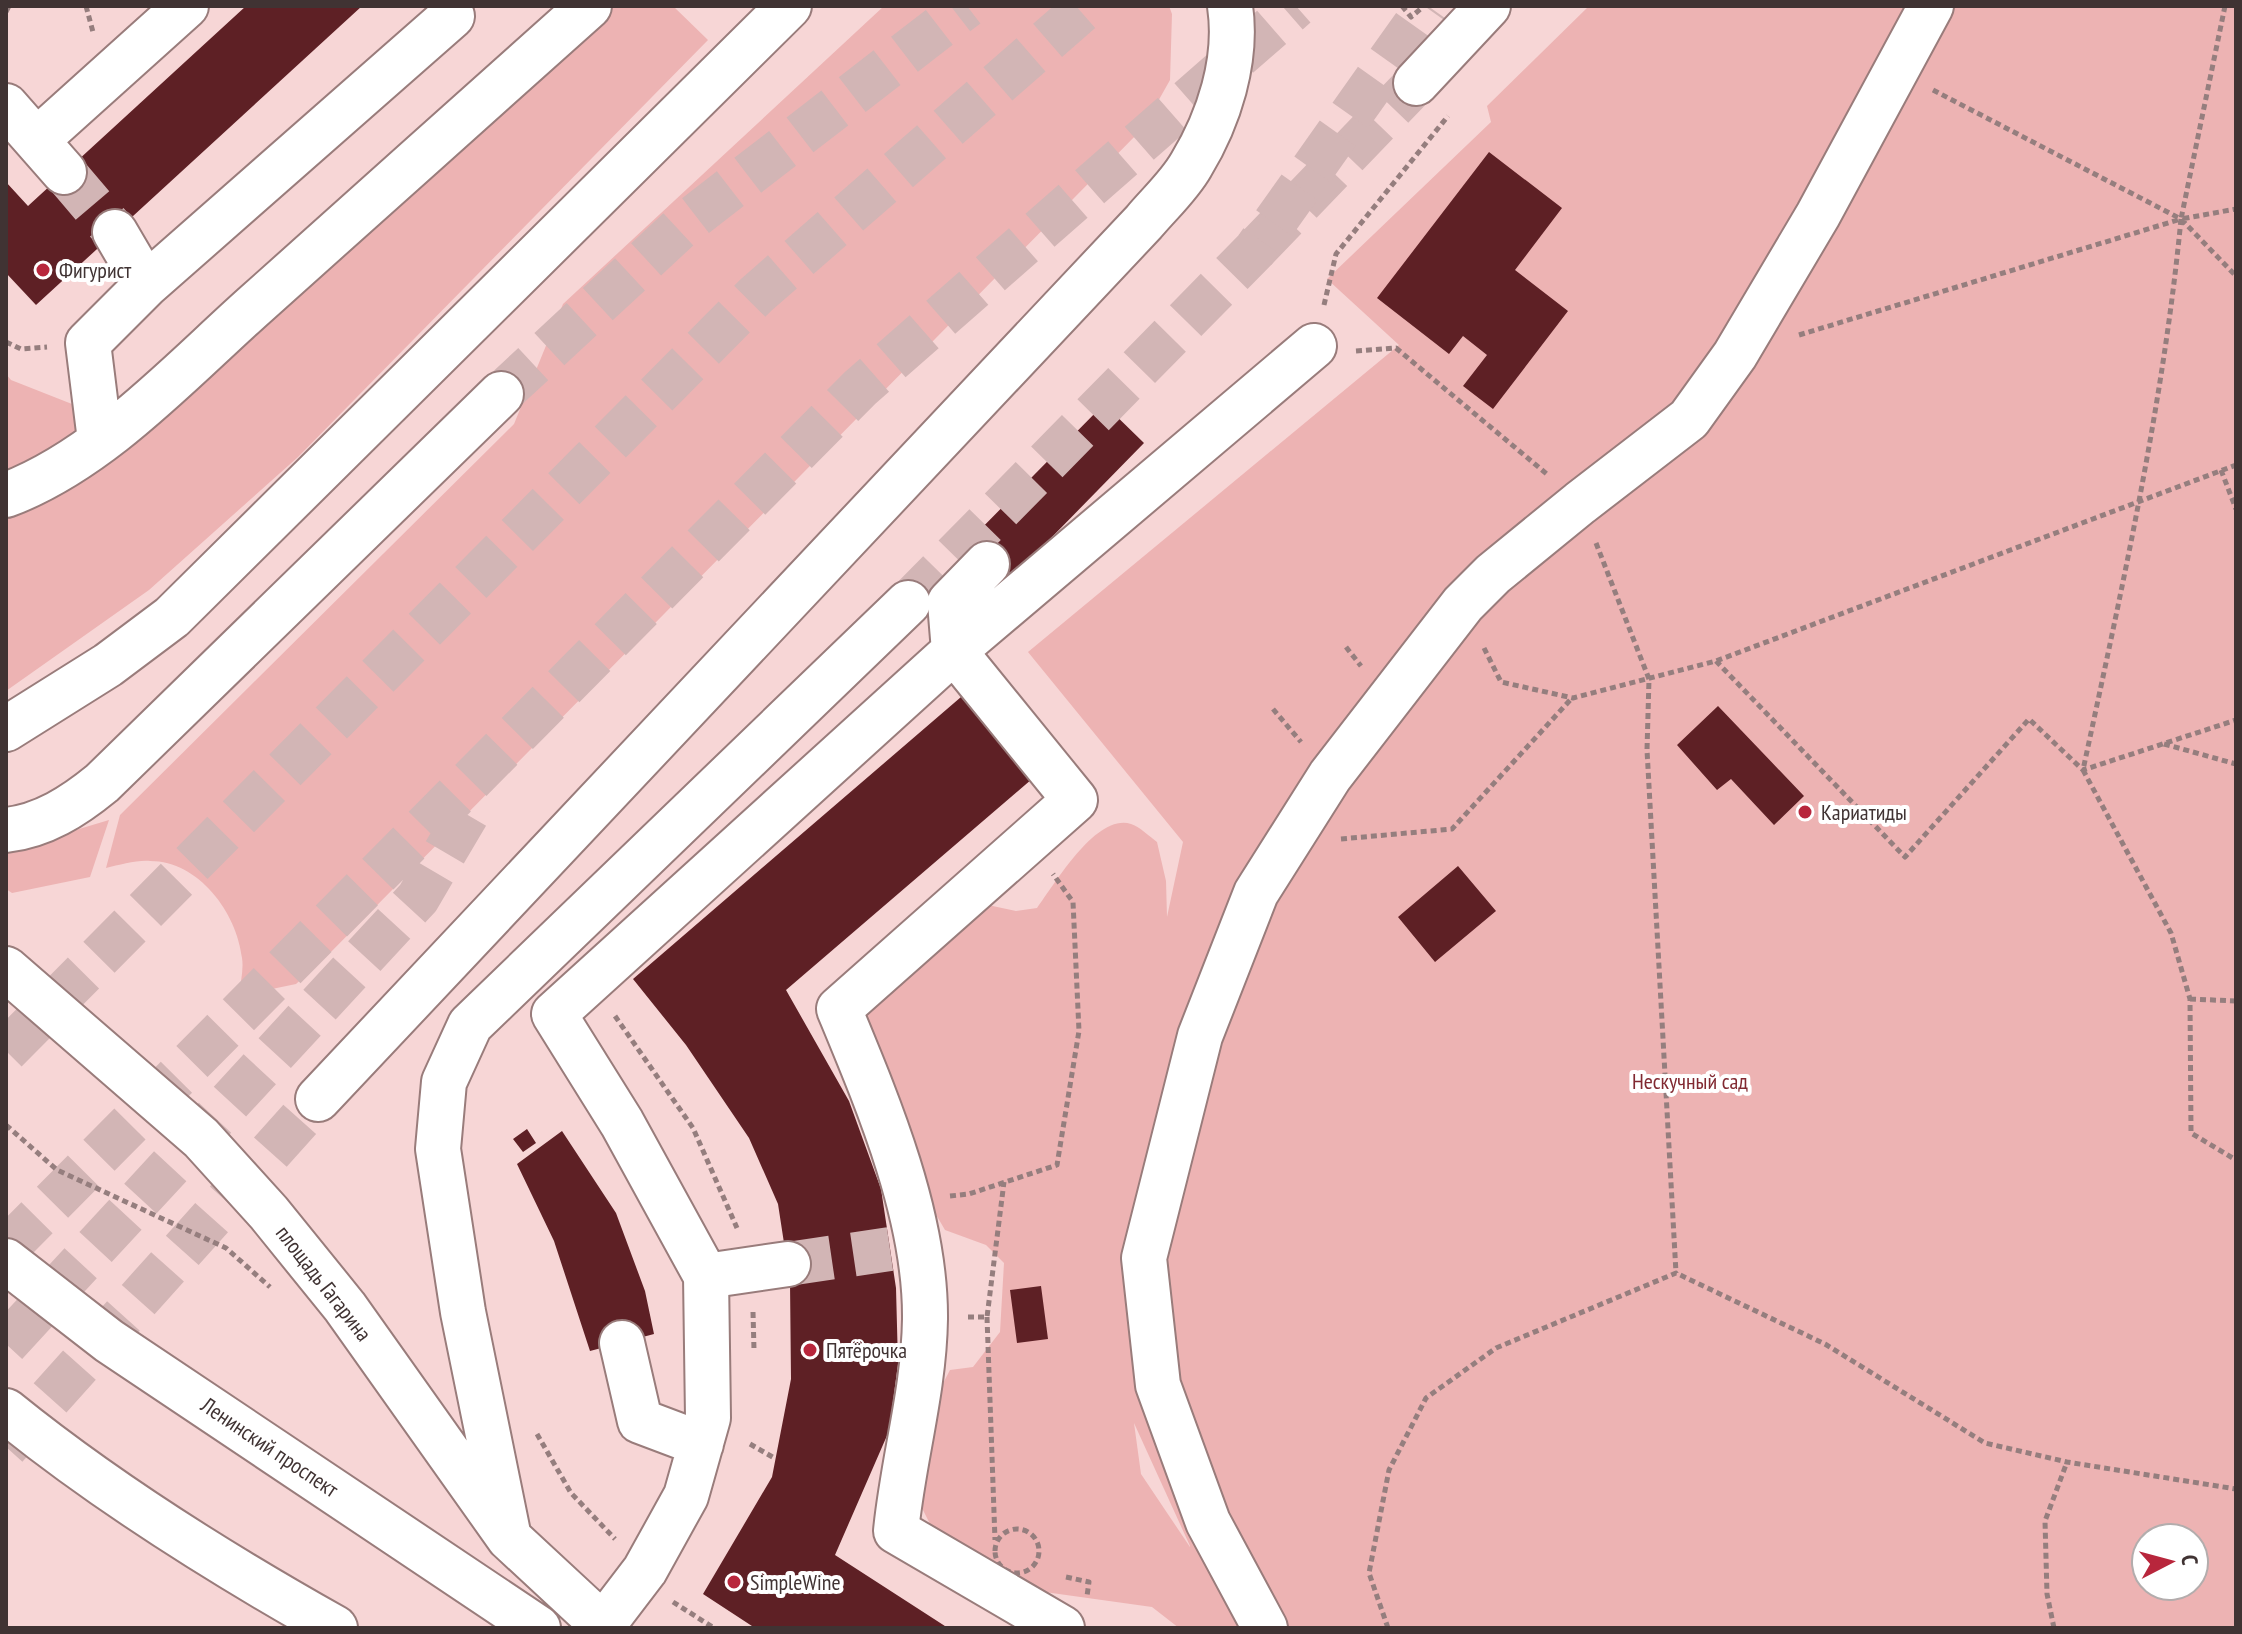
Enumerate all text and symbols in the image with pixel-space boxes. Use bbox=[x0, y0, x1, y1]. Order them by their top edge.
place label: Фигурист bbox=[59, 256, 132, 284]
marker: Фигурист bbox=[34, 261, 52, 279]
place label: Кариатиды bbox=[1821, 798, 1907, 826]
marker: Кариатиды bbox=[1796, 803, 1814, 821]
park label: Нескучный сад bbox=[1632, 1067, 1748, 1095]
street label: площадь Гагарина bbox=[270, 1219, 378, 1347]
place label: Пятёрочка bbox=[826, 1336, 907, 1364]
marker: Пятёрочка bbox=[801, 1341, 819, 1359]
street label: Ленинский проспект bbox=[195, 1390, 345, 1504]
north arrow bbox=[2130, 1522, 2210, 1602]
text: С bbox=[2175, 1553, 2204, 1566]
place label: SimpleWine bbox=[750, 1568, 841, 1596]
marker: SimpleWine bbox=[725, 1573, 743, 1591]

